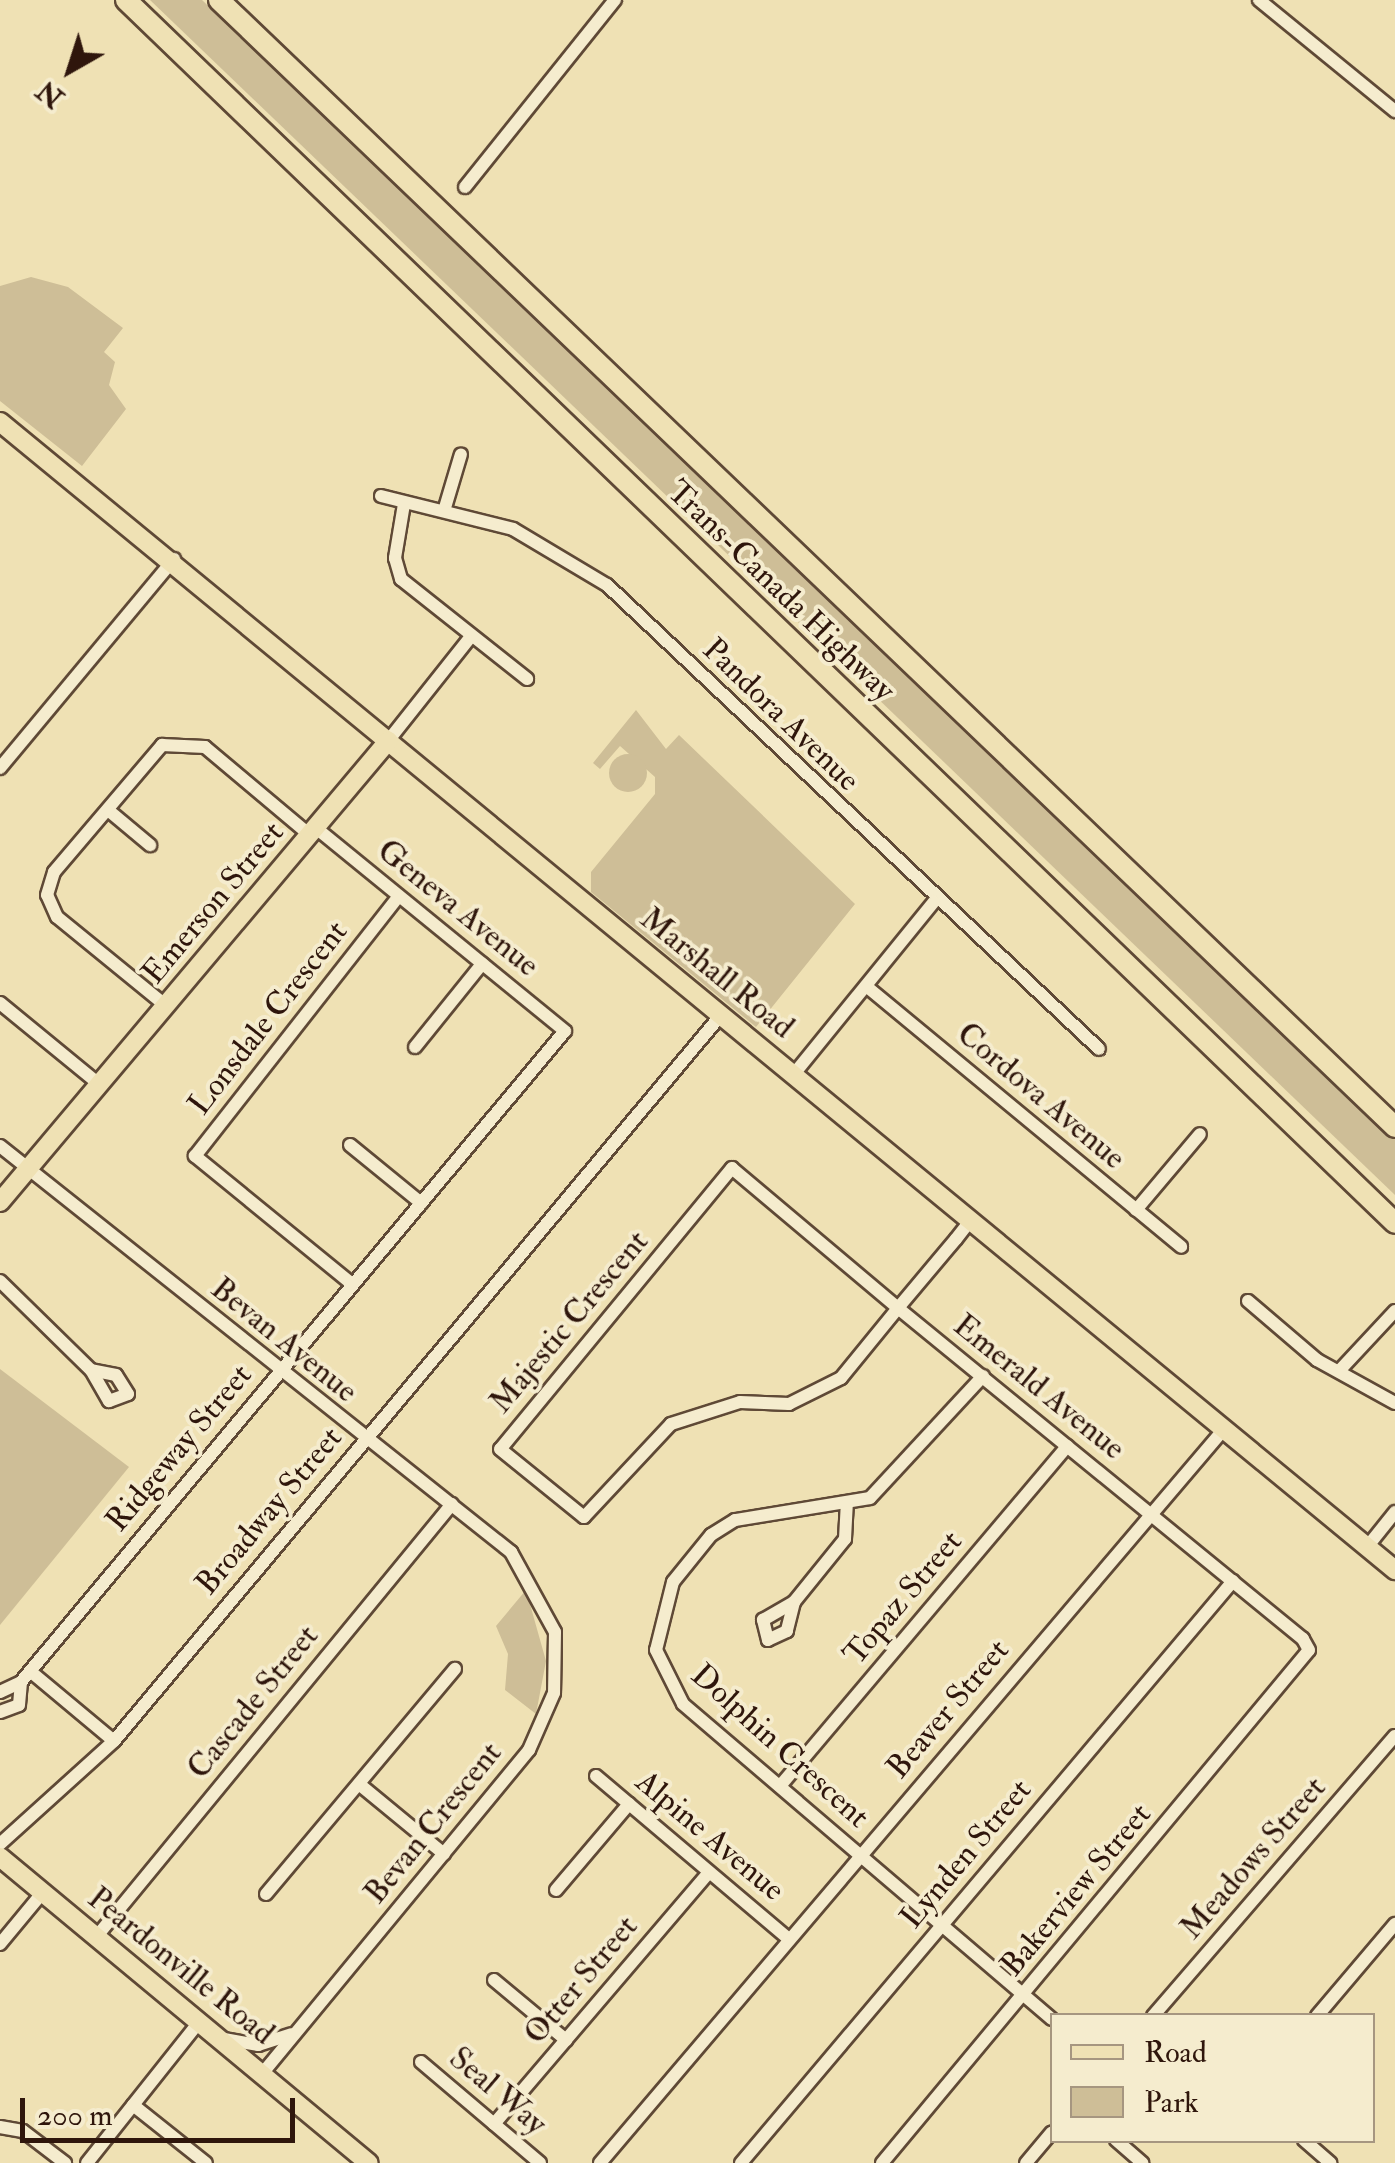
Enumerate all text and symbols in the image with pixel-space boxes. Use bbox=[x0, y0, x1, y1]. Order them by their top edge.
north arrow bbox=[20, 20, 120, 120]
text: N bbox=[30, 72, 72, 115]
street label: Trans-Canada Highway bbox=[659, 472, 903, 710]
street label: Pandora Avenue bbox=[695, 631, 867, 799]
street label: Emerson Street bbox=[134, 814, 292, 992]
street label: Geneva Avenue bbox=[370, 831, 546, 985]
street label: Marshall Road bbox=[632, 899, 802, 1047]
street label: Lonsdale Crescent bbox=[180, 913, 356, 1123]
street label: Cordova Avenue bbox=[949, 1015, 1133, 1177]
street label: Majestic Crescent bbox=[482, 1223, 656, 1421]
street label: Bevan Avenue bbox=[203, 1269, 365, 1411]
street label: Emerald Avenue bbox=[946, 1306, 1132, 1468]
street label: Ridgeway Street bbox=[98, 1357, 260, 1539]
street label: Broadway Street bbox=[188, 1419, 350, 1603]
street label: Topaz Street bbox=[836, 1523, 970, 1673]
street label: Cascade Street bbox=[179, 1617, 327, 1787]
street label: Beaver Street bbox=[879, 1632, 1017, 1786]
street label: Dolphin Crescent bbox=[683, 1656, 877, 1836]
street label: Bevan Crescent bbox=[356, 1735, 510, 1911]
street label: Alpine Avenue bbox=[628, 1763, 792, 1909]
street label: Meadows Street bbox=[1172, 1769, 1334, 1947]
street label: Lynden Street bbox=[892, 1772, 1040, 1936]
street label: Bakerview Street bbox=[993, 1796, 1159, 1984]
street label: Peardonville Road bbox=[80, 1879, 282, 2053]
street label: Otter Street bbox=[516, 1908, 646, 2052]
legend bbox=[1050, 2013, 1375, 2143]
text: Road bbox=[1144, 2034, 1207, 2071]
street label: Seal Way bbox=[441, 2039, 555, 2143]
scale bar bbox=[25, 2078, 300, 2140]
text: Park bbox=[1144, 2084, 1199, 2121]
text: 200 m bbox=[37, 2097, 113, 2134]

